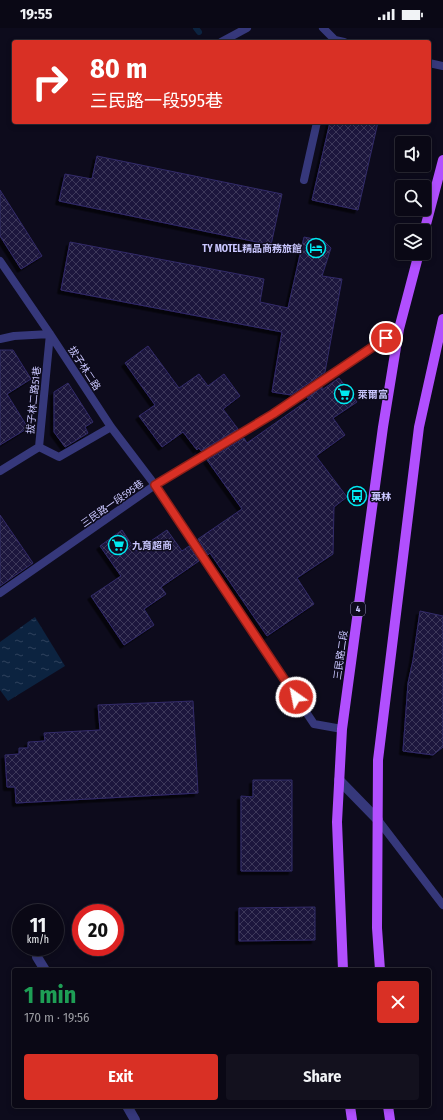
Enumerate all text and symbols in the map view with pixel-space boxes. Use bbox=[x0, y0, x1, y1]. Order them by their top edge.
text: 19:55 bbox=[20, 5, 52, 23]
text: 80 m bbox=[90, 52, 147, 85]
icon: right bbox=[24, 56, 76, 108]
text: 三民路一段595巷 bbox=[90, 90, 223, 112]
map controls bbox=[395, 136, 431, 260]
button: sound bbox=[395, 136, 431, 172]
button: search bbox=[395, 180, 431, 216]
button: layers bbox=[395, 224, 431, 260]
hotel icon: TY MOTEL精品商務旅館 bbox=[305, 237, 327, 259]
place label: TY MOTEL精品商務旅館 bbox=[202, 243, 302, 255]
pin bbox=[369, 321, 403, 355]
icon: arrive bbox=[375, 327, 397, 349]
street label: 拔子林二路 bbox=[66, 344, 103, 393]
street label: 拔子林二路51巷 bbox=[24, 366, 44, 435]
supermarket icon: 萊爾富 bbox=[333, 383, 355, 405]
place label: 萊爾富 bbox=[358, 389, 388, 401]
street label: 三民路一段595巷 bbox=[79, 478, 146, 530]
bus stop icon: 菓林 bbox=[346, 485, 368, 507]
place label: 菓林 bbox=[371, 491, 391, 503]
supermarket icon: 九育超商 bbox=[107, 534, 129, 556]
place label: 九育超商 bbox=[132, 540, 172, 552]
road number: 4 bbox=[351, 602, 365, 616]
street label: 三民路二段 bbox=[332, 630, 350, 681]
position arrow bbox=[275, 676, 317, 718]
speed limit sign: 20 bbox=[72, 904, 124, 956]
text: 11 bbox=[30, 913, 46, 937]
text: km/h bbox=[27, 934, 49, 946]
text: 1 min bbox=[24, 981, 76, 1009]
button: close bbox=[377, 981, 419, 1023]
text: 170 m · 19:56 bbox=[24, 1010, 90, 1025]
button: Exit bbox=[24, 1054, 218, 1100]
button: Share bbox=[226, 1054, 419, 1100]

